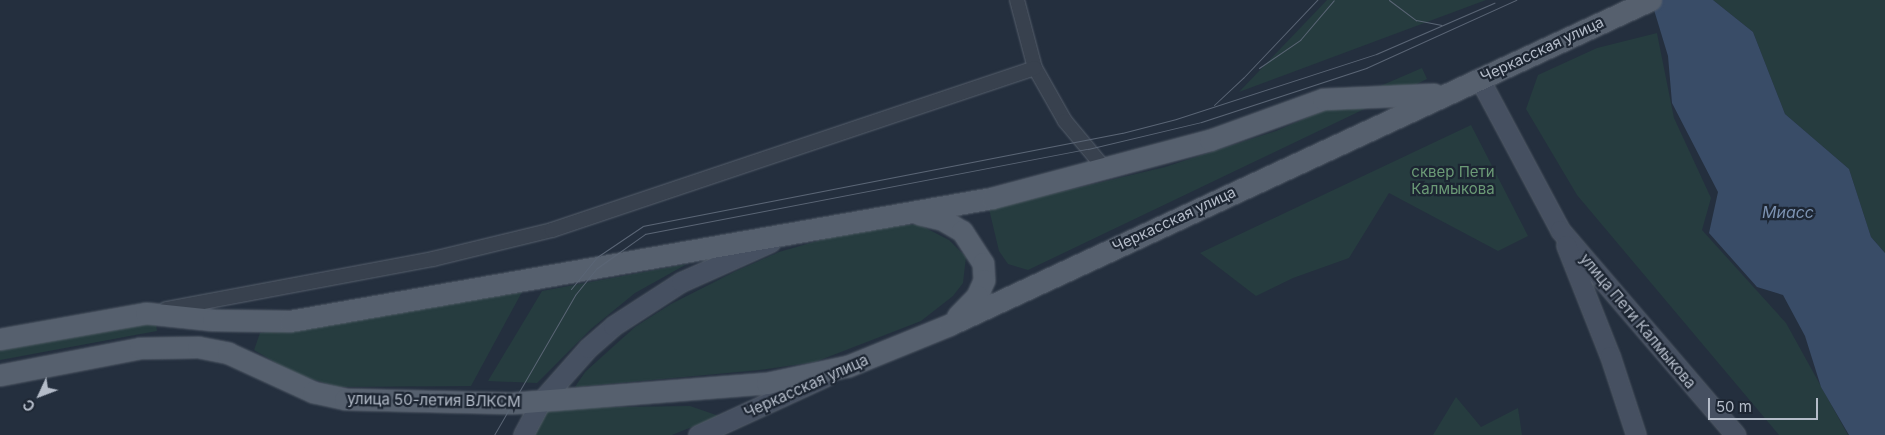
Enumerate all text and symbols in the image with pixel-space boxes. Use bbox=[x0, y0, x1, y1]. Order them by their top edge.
street label: Черкасская улица bbox=[1478, 13, 1606, 85]
park label: сквер Пети Калмыкова bbox=[1411, 162, 1495, 197]
street label: Черкасская улица bbox=[1110, 183, 1238, 255]
water label: Миасс bbox=[1762, 202, 1814, 222]
street label: улица Пети Калмыкова bbox=[1576, 250, 1700, 392]
street label: Черкасская улица bbox=[741, 351, 871, 421]
north arrow bbox=[15, 370, 65, 420]
scale bar bbox=[1710, 388, 1820, 420]
street label: улица 50-летия ВЛКСМ bbox=[347, 389, 521, 411]
text: С bbox=[19, 396, 38, 415]
text: 50 m bbox=[1716, 397, 1752, 416]

